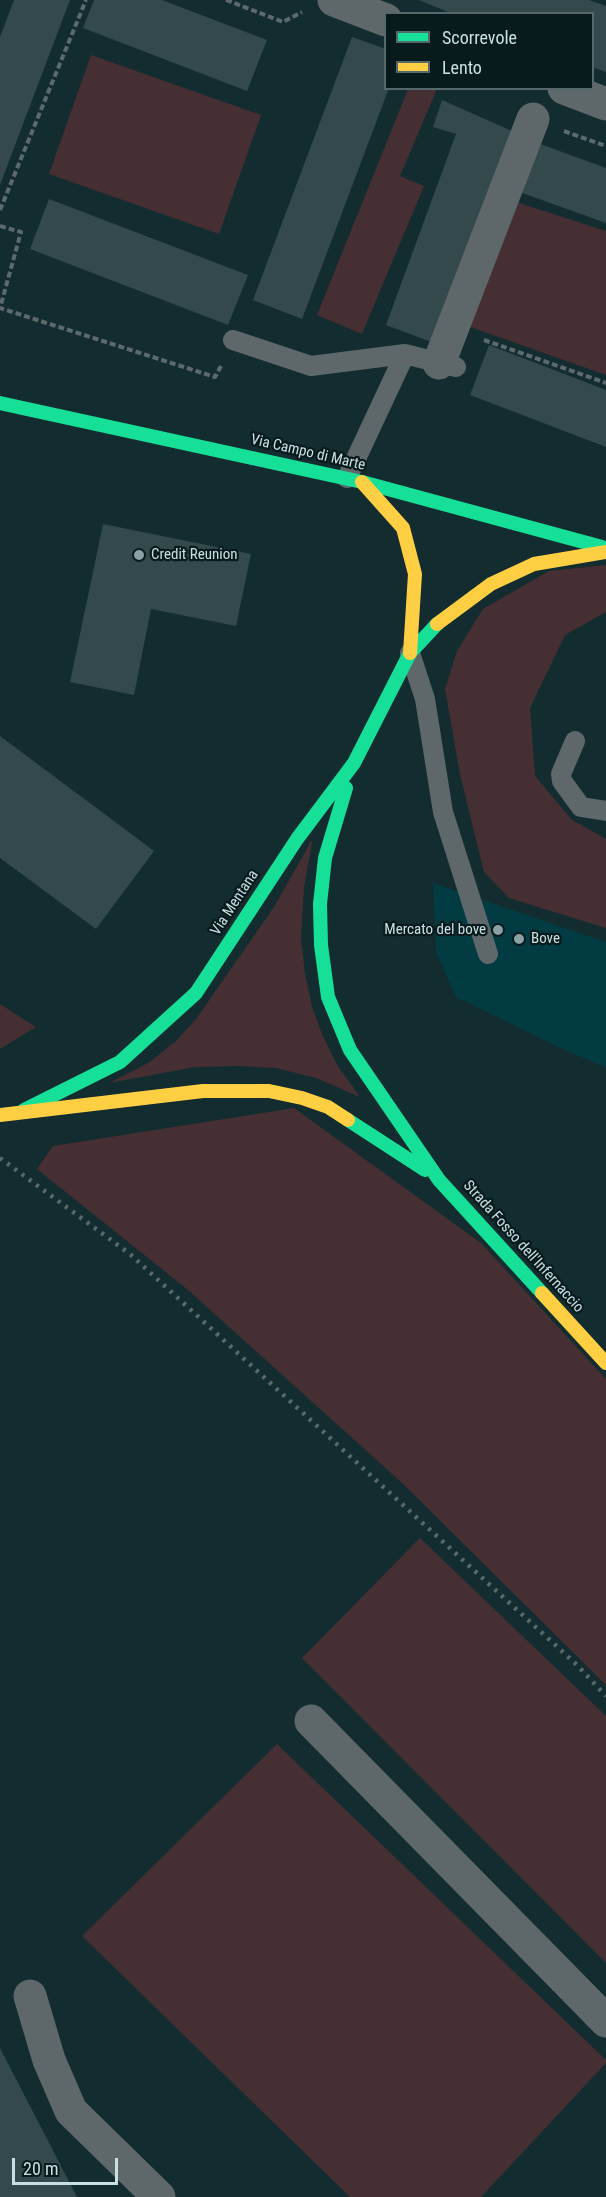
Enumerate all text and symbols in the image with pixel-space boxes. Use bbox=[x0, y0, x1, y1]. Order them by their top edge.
legend bbox=[384, 12, 594, 90]
text: Scorrevole bbox=[442, 27, 517, 48]
text: Lento bbox=[442, 57, 482, 78]
street label: Via Campo di Marte bbox=[249, 431, 367, 475]
place label: Credit Reunion bbox=[151, 546, 237, 564]
marker: Credit Reunion bbox=[132, 548, 146, 562]
street label: Via Mentana bbox=[207, 867, 263, 939]
place label: Mercato del bove bbox=[384, 921, 486, 939]
marker: Mercato del bove bbox=[491, 923, 505, 937]
place label: Bove bbox=[531, 930, 560, 948]
marker: Bove bbox=[512, 932, 526, 946]
street label: Strada Fosso dell'Infernaccio bbox=[459, 1177, 587, 1317]
scale bar bbox=[15, 2146, 122, 2184]
text: 20 m bbox=[23, 2158, 58, 2179]

